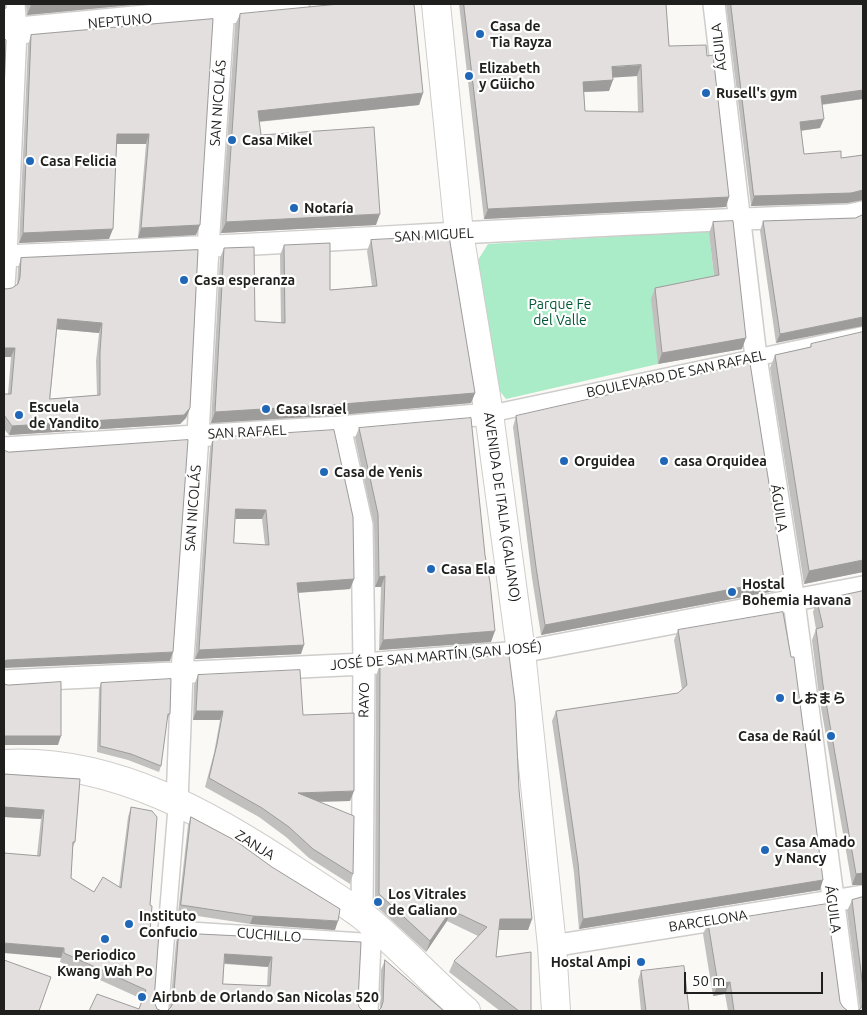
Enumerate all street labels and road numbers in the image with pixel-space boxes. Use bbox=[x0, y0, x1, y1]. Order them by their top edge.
street label: NEPTUNO bbox=[87, 10, 153, 32]
street label: ÁGUILA bbox=[708, 22, 730, 72]
street label: SAN NICOLÁS bbox=[207, 59, 229, 147]
street label: SAN MIGUEL bbox=[394, 225, 474, 245]
street label: BOULEVARD DE SAN RAFAEL bbox=[585, 347, 767, 401]
street label: AVENIDA DE ITALIA (GALIANO) bbox=[480, 411, 524, 603]
street label: SAN RAFAEL bbox=[207, 422, 287, 442]
street label: SAN NICOLÁS bbox=[182, 464, 204, 552]
street label: ÁGUILA bbox=[767, 483, 791, 533]
street label: JOSÉ DE SAN MARTÍN (SAN JOSÉ) bbox=[329, 638, 543, 674]
street label: RAYO bbox=[355, 682, 373, 718]
street label: ZANJA bbox=[232, 826, 278, 864]
street label: ÁGUILA bbox=[821, 884, 845, 934]
street label: BARCELONA bbox=[667, 906, 749, 936]
street label: CUCHILLO bbox=[236, 924, 302, 946]

